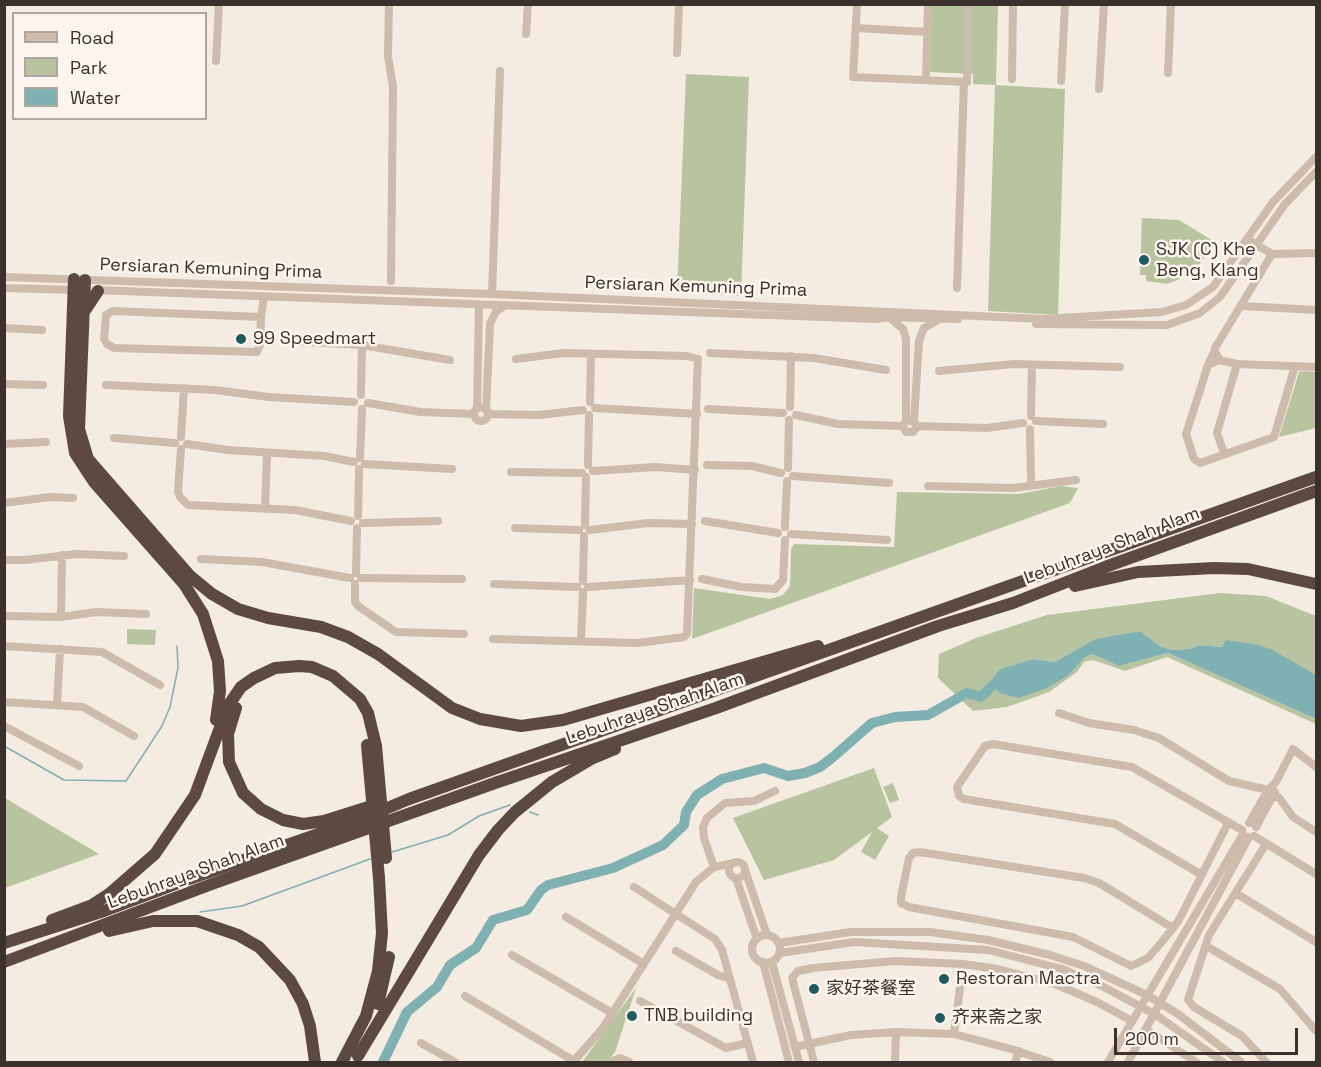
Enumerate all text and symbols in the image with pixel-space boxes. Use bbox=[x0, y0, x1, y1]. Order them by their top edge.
legend bbox=[12, 12, 207, 120]
text: Road bbox=[70, 26, 114, 49]
text: Park bbox=[70, 56, 107, 79]
text: Water bbox=[70, 86, 121, 109]
place label: SJK (C) Khe Beng, Klang bbox=[1156, 239, 1259, 282]
marker: SJK (C) Khe Beng, Klang bbox=[1137, 253, 1151, 267]
street label: Persiaran Kemuning Prima bbox=[99, 254, 323, 284]
street label: Persiaran Kemuning Prima bbox=[584, 272, 808, 302]
place label: 99 Speedmart bbox=[253, 328, 376, 350]
marker: 99 Speedmart bbox=[234, 332, 248, 346]
street label: Lebuhraya Shah Alam bbox=[1021, 503, 1203, 589]
street label: Lebuhraya Shah Alam bbox=[563, 668, 747, 750]
street label: Lebuhraya Shah Alam bbox=[105, 830, 287, 914]
place label: Restoran Mactra bbox=[956, 968, 1100, 990]
marker: Restoran Mactra bbox=[937, 972, 951, 986]
place label: 家好茶餐室 bbox=[826, 978, 916, 1000]
marker: 家好茶餐室 bbox=[807, 982, 821, 996]
place label: TNB building bbox=[644, 1005, 753, 1027]
place label: 齐来斋之家 bbox=[952, 1007, 1042, 1029]
marker: TNB building bbox=[625, 1009, 639, 1023]
marker: 齐来斋之家 bbox=[933, 1011, 947, 1025]
scale bar bbox=[1117, 1016, 1302, 1054]
text: 200 m bbox=[1125, 1027, 1179, 1050]

